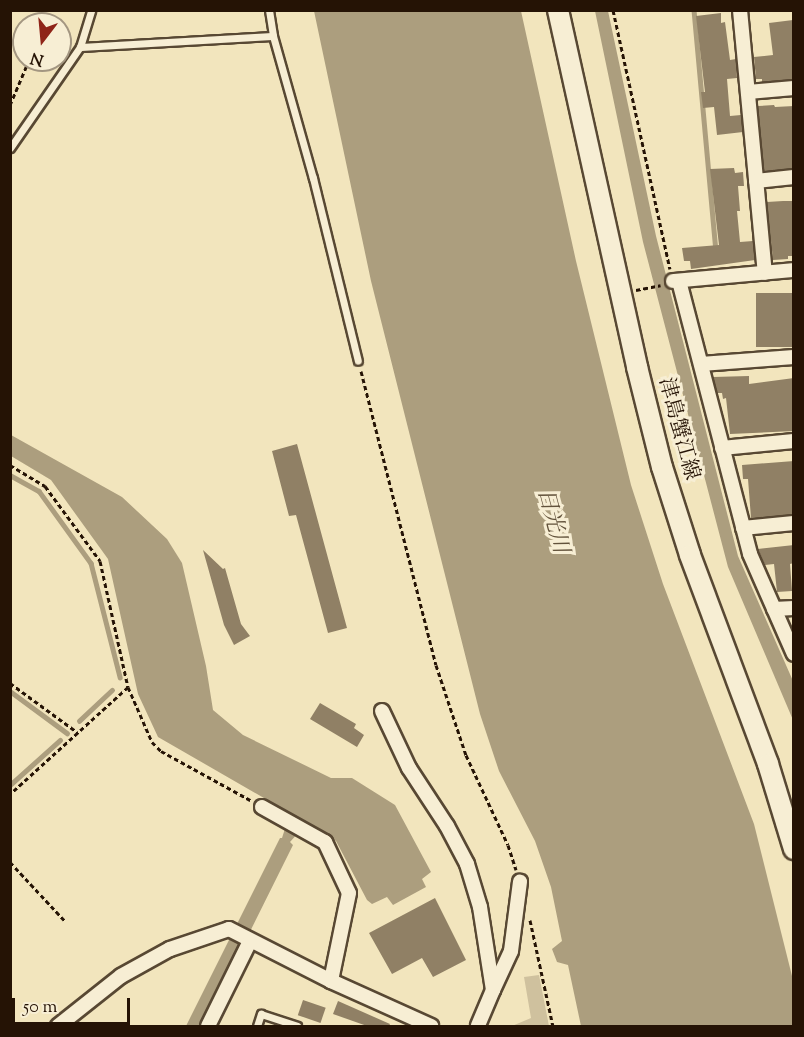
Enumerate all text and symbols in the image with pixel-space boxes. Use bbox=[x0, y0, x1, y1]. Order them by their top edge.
north arrow bbox=[12, 12, 72, 72]
text: N bbox=[28, 45, 47, 71]
street label: 津島蟹江線 bbox=[652, 375, 704, 483]
water label: 日光川 bbox=[530, 486, 572, 556]
scale bar bbox=[15, 986, 134, 1024]
text: 50 m bbox=[23, 995, 57, 1021]

